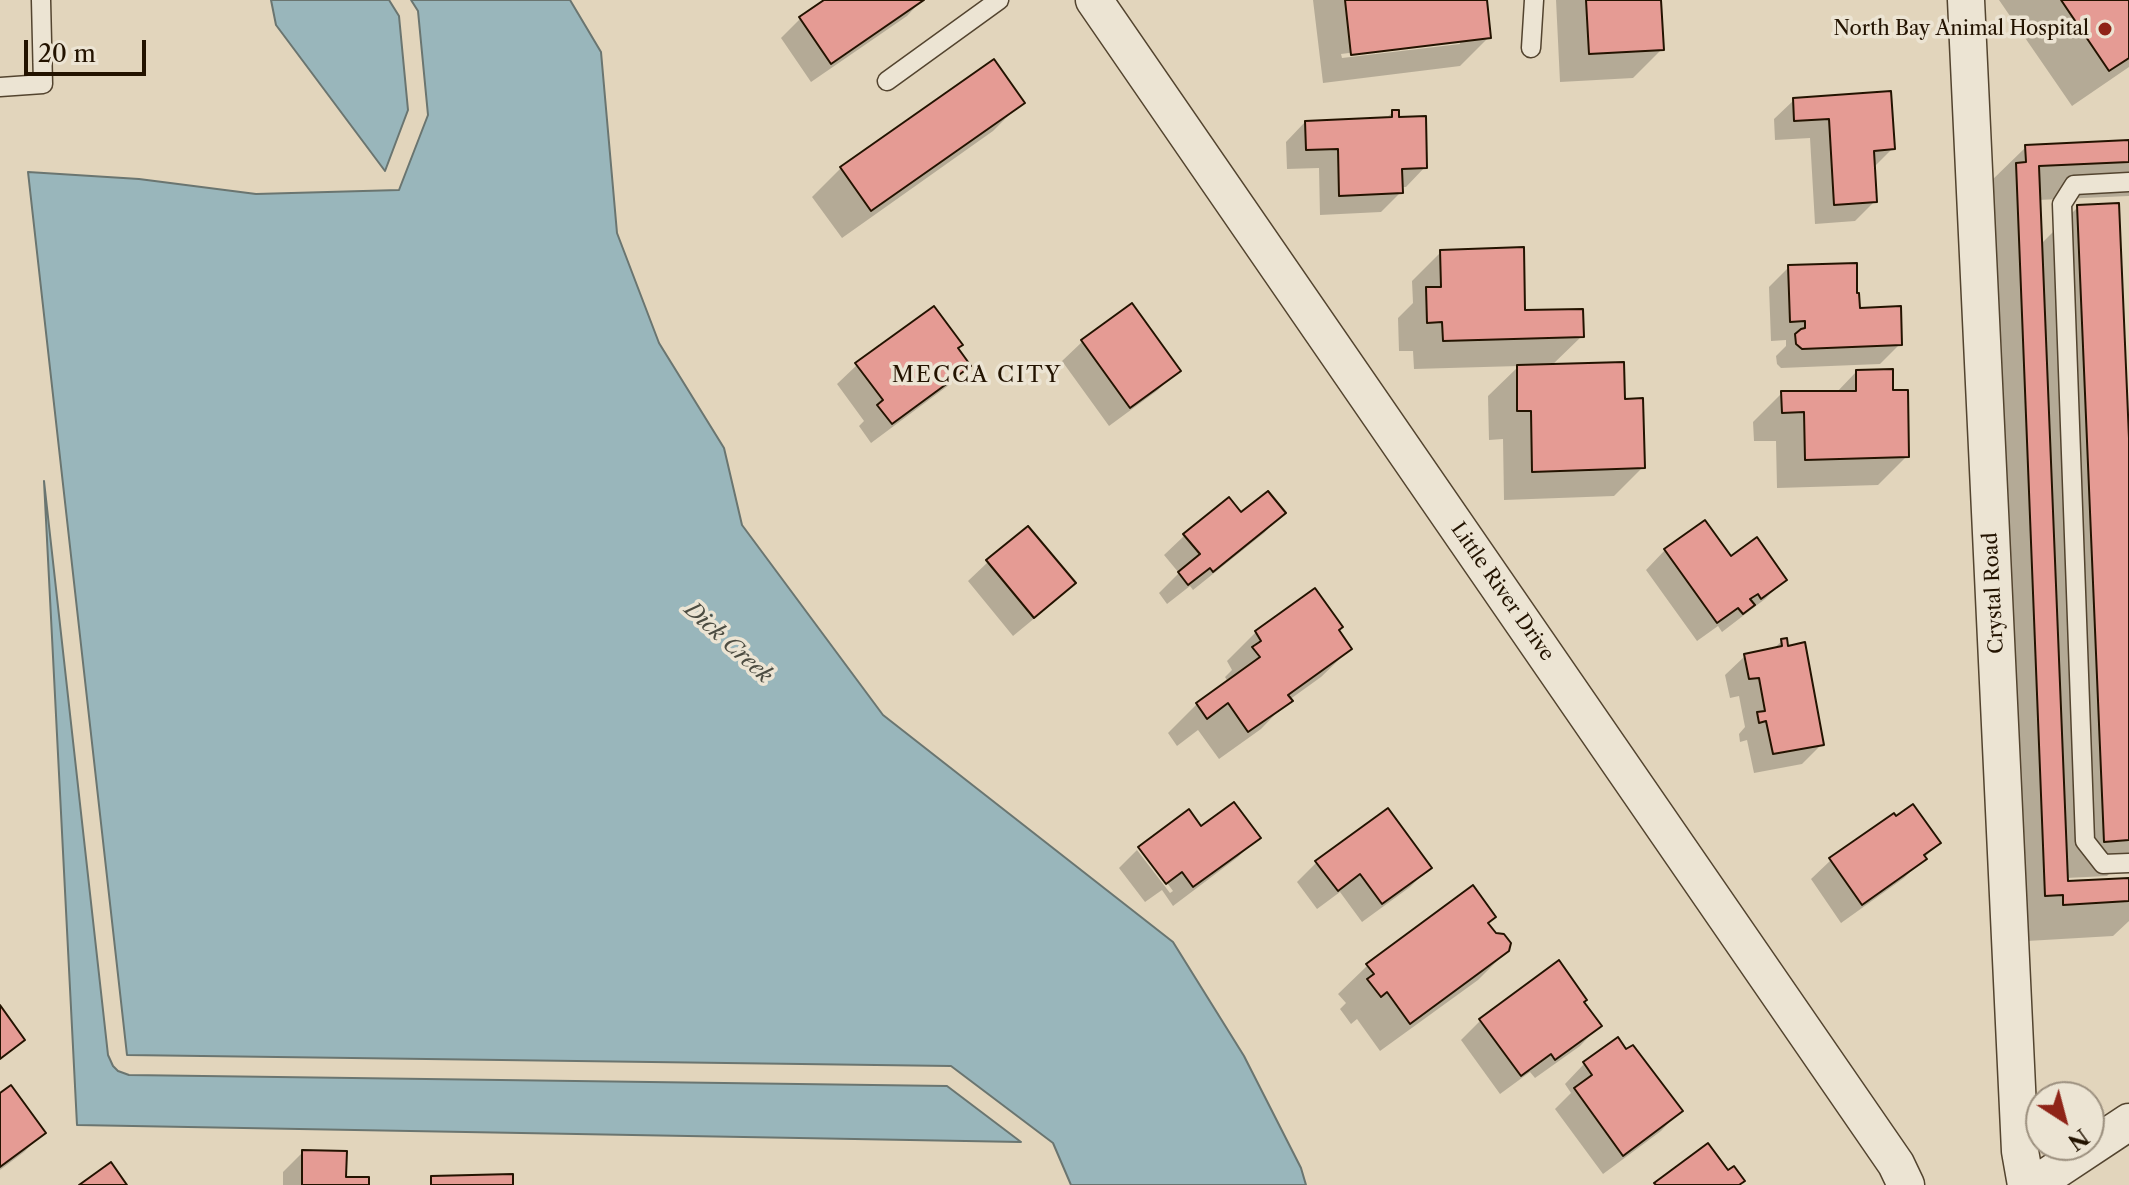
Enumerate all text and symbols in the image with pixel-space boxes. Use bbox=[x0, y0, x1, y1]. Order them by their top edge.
place label: North Bay Animal Hospital bbox=[1833, 17, 2089, 41]
marker: North Bay Animal Hospital bbox=[2096, 20, 2114, 38]
scale bar bbox=[28, 24, 150, 74]
text: 20 m bbox=[38, 39, 96, 68]
district label: MECCA CITY bbox=[892, 363, 1062, 389]
street label: Little River Drive bbox=[1445, 518, 1559, 666]
street label: Crystal Road bbox=[1979, 532, 2009, 654]
water label: Dick Creek bbox=[679, 597, 777, 689]
north arrow bbox=[2025, 1081, 2105, 1161]
text: N bbox=[2063, 1123, 2094, 1156]

